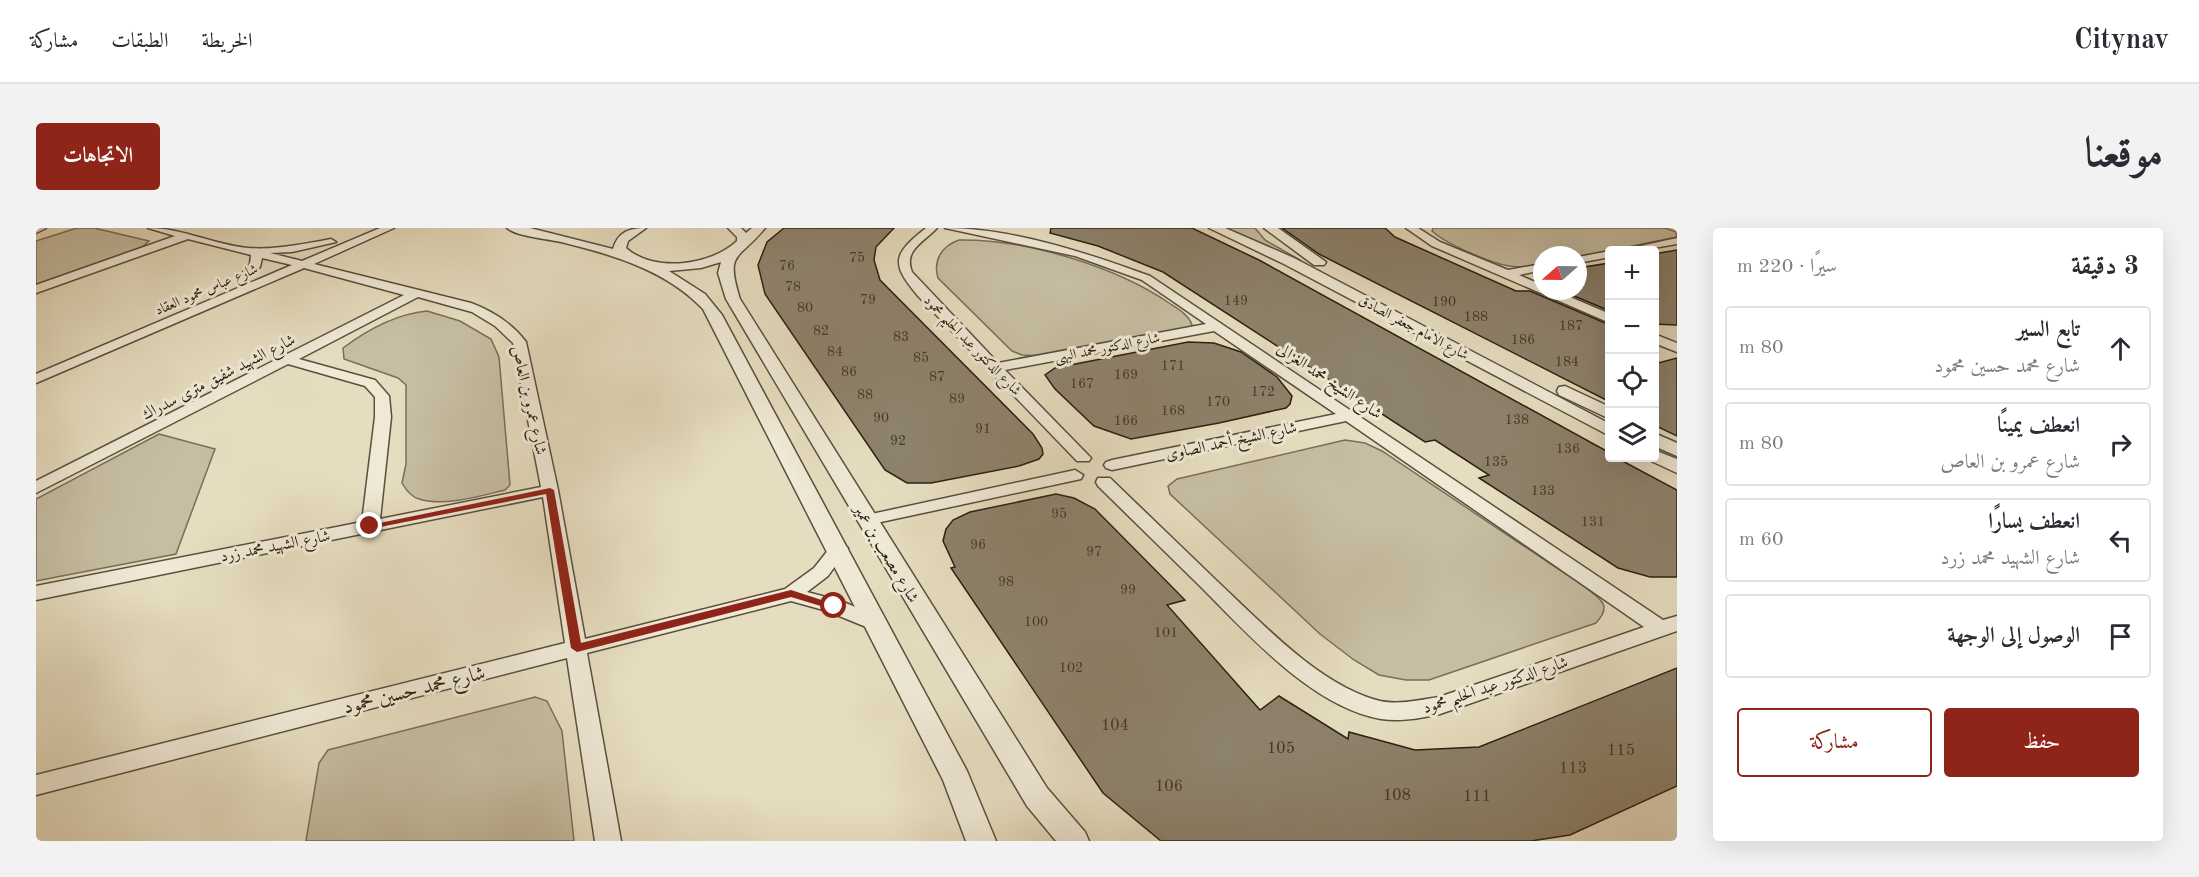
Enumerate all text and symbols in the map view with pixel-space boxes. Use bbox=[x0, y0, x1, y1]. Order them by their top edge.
text: Citynav bbox=[2074, 27, 2169, 55]
text: مشاركة bbox=[30, 31, 78, 52]
text: الطبقات bbox=[111, 31, 168, 52]
text: الخريطة bbox=[201, 31, 253, 52]
button: الاتجاهات bbox=[36, 123, 160, 190]
text: موقعنا bbox=[2085, 134, 2163, 176]
north arrow bbox=[1533, 246, 1587, 300]
map controls bbox=[1605, 246, 1659, 462]
button: + bbox=[1605, 246, 1659, 300]
house number: 75 bbox=[849, 251, 865, 265]
text: 3 دقيقة bbox=[2071, 254, 2139, 280]
text: سيرًا · 220 m bbox=[1737, 257, 1837, 277]
house number: 76 bbox=[779, 259, 795, 273]
street label: شارع عباس محمود العقاد bbox=[153, 262, 261, 322]
house number: 78 bbox=[785, 280, 801, 294]
house number: 79 bbox=[860, 293, 876, 307]
street label: شارع الدكتور عبد الحليم محمود bbox=[917, 293, 1023, 402]
street label: شارع الامام جعفر الصادق bbox=[1354, 293, 1471, 367]
house number: 149 bbox=[1224, 294, 1248, 308]
house number: 190 bbox=[1432, 295, 1456, 309]
button: − bbox=[1605, 300, 1659, 354]
house number: 80 bbox=[797, 301, 813, 315]
house number: 188 bbox=[1464, 310, 1488, 324]
house number: 187 bbox=[1559, 319, 1583, 333]
text: تابع السير bbox=[2016, 319, 2080, 341]
house number: 82 bbox=[813, 324, 829, 338]
house number: 83 bbox=[893, 330, 909, 344]
street label: شارع الشهيد شفيق مترى سدراك bbox=[139, 331, 300, 427]
street label: شارع الدكتور محمد البهى bbox=[1053, 331, 1162, 369]
icon: ahead bbox=[2104, 332, 2137, 365]
house number: 186 bbox=[1511, 333, 1535, 347]
text: 80 m bbox=[1739, 338, 1784, 358]
street label: شارع الشيخ محمد الغزالى bbox=[1271, 341, 1384, 427]
street label: شارع عمرو بن العاص bbox=[504, 344, 548, 457]
house number: 84 bbox=[827, 345, 843, 359]
house number: 85 bbox=[913, 351, 929, 365]
button: locate bbox=[1605, 354, 1659, 408]
house number: 184 bbox=[1555, 355, 1579, 369]
text: شارع محمد حسين محمود bbox=[1934, 357, 2080, 377]
house number: 171 bbox=[1161, 359, 1185, 373]
house number: 86 bbox=[841, 365, 857, 379]
house number: 169 bbox=[1114, 368, 1138, 382]
house number: 87 bbox=[929, 370, 945, 384]
house number: 167 bbox=[1070, 377, 1094, 391]
house number: 172 bbox=[1251, 385, 1275, 399]
house number: 88 bbox=[857, 388, 873, 402]
house number: 89 bbox=[949, 392, 965, 406]
house number: 170 bbox=[1206, 395, 1230, 409]
house number: 168 bbox=[1161, 404, 1185, 418]
button: layers bbox=[1605, 408, 1659, 462]
house number: 90 bbox=[873, 411, 889, 425]
house number: 138 bbox=[1505, 413, 1529, 427]
house number: 166 bbox=[1114, 414, 1138, 428]
street label: شارع الشيخ أحمد الصاوى bbox=[1163, 415, 1300, 469]
text: انعطف يمينًا bbox=[1997, 415, 2080, 437]
house number: 91 bbox=[975, 422, 991, 436]
icon: right bbox=[2104, 428, 2137, 461]
house number: 92 bbox=[890, 434, 906, 448]
text: 80 m bbox=[1739, 434, 1784, 454]
house number: 136 bbox=[1556, 442, 1580, 456]
text: شارع عمرو بن العاص bbox=[1941, 453, 2080, 473]
house number: 135 bbox=[1484, 455, 1508, 469]
house number: 133 bbox=[1531, 484, 1555, 498]
street label: شارع مصعب بن عمير bbox=[845, 501, 921, 608]
house number: 95 bbox=[1051, 507, 1067, 521]
text: انعطف يسارًا bbox=[1988, 511, 2080, 533]
route end bbox=[356, 512, 382, 538]
house number: 131 bbox=[1581, 515, 1605, 529]
icon: left bbox=[2104, 524, 2137, 557]
street label: شارع الشهيد محمد زرد bbox=[219, 528, 332, 569]
text: 60 m bbox=[1739, 530, 1784, 550]
house number: 96 bbox=[970, 538, 986, 552]
house number: 97 bbox=[1086, 545, 1102, 559]
text: شارع الشهيد محمد زرد bbox=[1941, 549, 2080, 569]
house number: 98 bbox=[998, 575, 1014, 589]
house number: 99 bbox=[1120, 583, 1136, 597]
route start bbox=[820, 592, 846, 618]
house number: 100 bbox=[1024, 615, 1048, 629]
icon: arrive bbox=[2104, 620, 2137, 653]
text: الوصول إلى الوجهة bbox=[1947, 625, 2080, 647]
house number: 101 bbox=[1154, 626, 1178, 640]
street label: شارع الدكتور عبد الحليم محمود bbox=[1421, 654, 1572, 724]
house number: 102 bbox=[1059, 661, 1083, 675]
street label: شارع محمد حسين محمود bbox=[341, 664, 489, 724]
button: مشاركة bbox=[1737, 708, 1932, 777]
button: حفظ bbox=[1944, 708, 2139, 777]
house number: 104 bbox=[1101, 718, 1129, 734]
house number: 105 bbox=[1267, 741, 1295, 757]
house number: 115 bbox=[1607, 743, 1635, 759]
house number: 113 bbox=[1559, 761, 1587, 777]
house number: 106 bbox=[1155, 779, 1183, 795]
house number: 108 bbox=[1383, 788, 1411, 804]
house number: 111 bbox=[1463, 789, 1491, 805]

